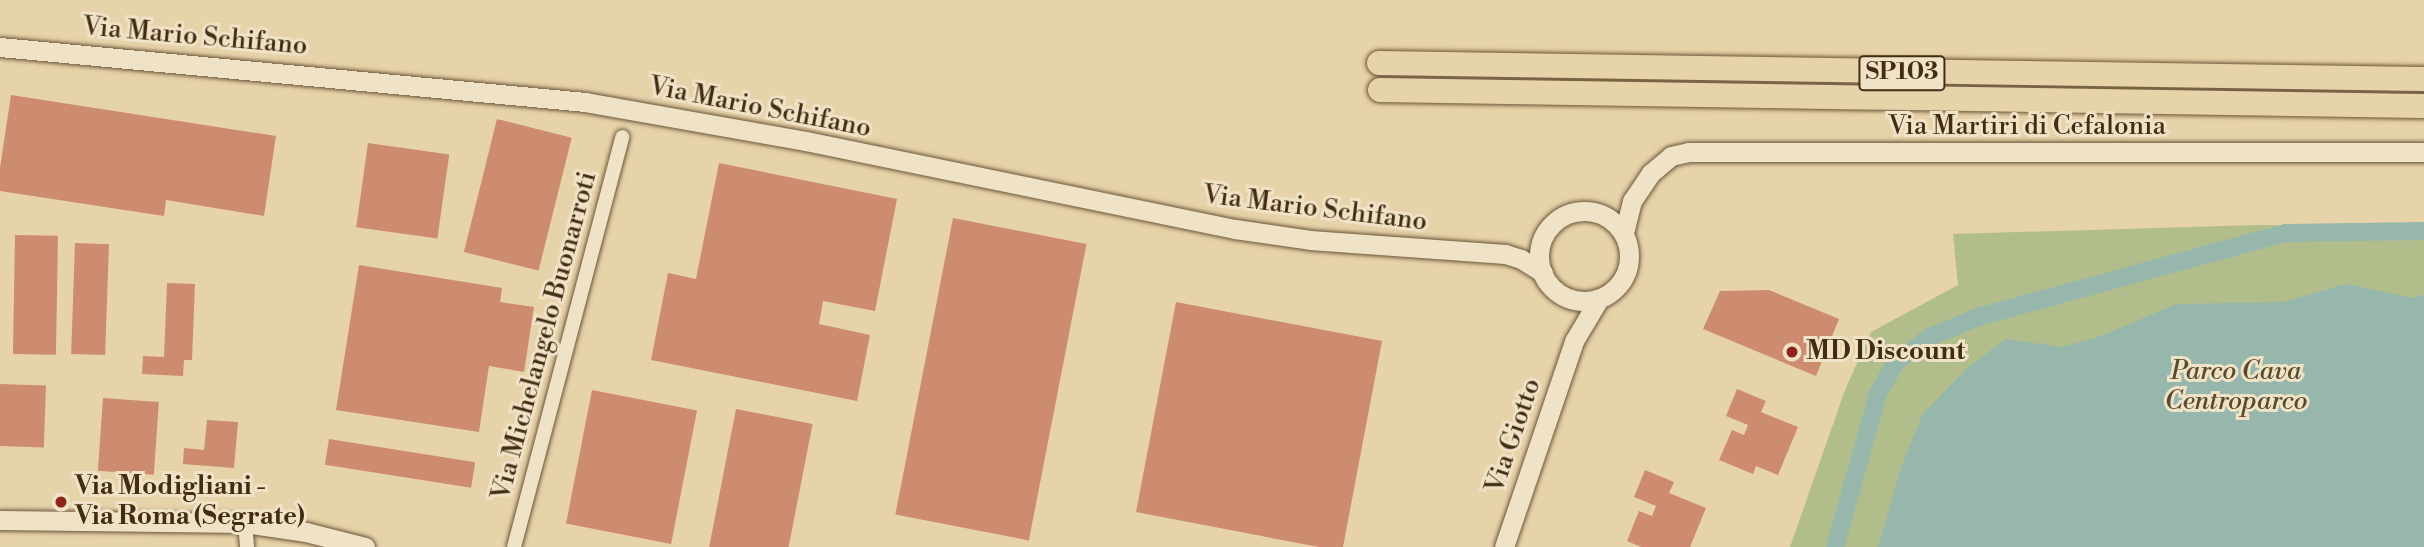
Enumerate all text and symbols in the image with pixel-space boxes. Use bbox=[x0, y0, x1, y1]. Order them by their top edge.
street label: Via Mario Schifano bbox=[81, 12, 309, 62]
road number: SP103 bbox=[1858, 52, 1946, 94]
street label: Via Mario Schifano bbox=[646, 71, 874, 145]
street label: Via Martiri di Cefalonia bbox=[1888, 111, 2166, 143]
street label: Via Michelangelo Buonarroti bbox=[486, 168, 604, 504]
street label: Via Mario Schifano bbox=[1201, 180, 1429, 238]
place label: MD Discount bbox=[1806, 336, 1965, 368]
marker: MD Discount bbox=[1784, 344, 1800, 360]
park label: Parco Cava Centroparco bbox=[2165, 356, 2307, 418]
street label: Via Giotto bbox=[1480, 375, 1548, 497]
place label: Via Modigliani - Via Roma (Segrate) bbox=[75, 471, 305, 532]
marker: Via Modigliani - Via Roma (Segrate) bbox=[53, 494, 69, 510]

